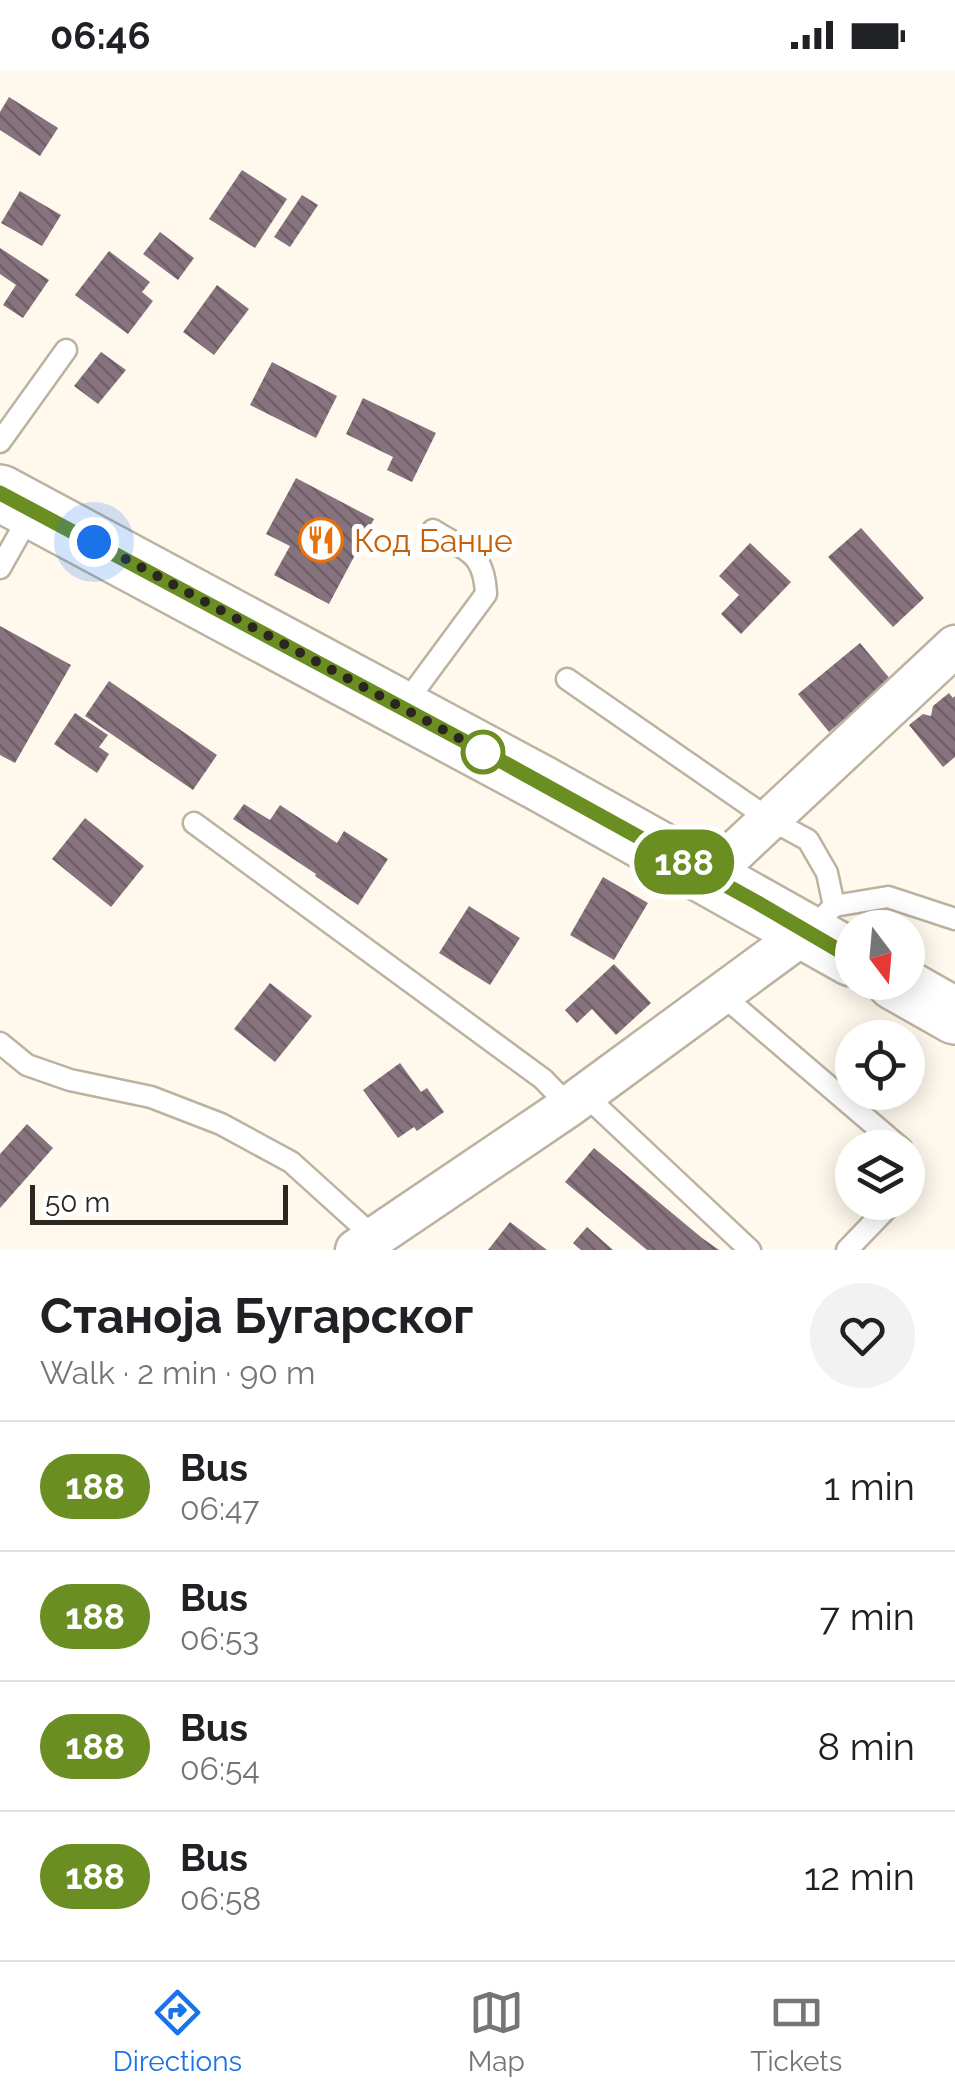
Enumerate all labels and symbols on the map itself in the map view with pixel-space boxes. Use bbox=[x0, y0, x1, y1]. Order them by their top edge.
your location bbox=[69, 517, 119, 567]
restaurant icon: Код Банџе bbox=[298, 517, 344, 563]
place label: Код Банџе bbox=[354, 522, 513, 559]
unlabelled marker bbox=[462, 731, 504, 773]
line badge: 188 bbox=[626, 830, 742, 894]
north arrow bbox=[835, 910, 925, 1000]
scale bar bbox=[30, 1180, 288, 1224]

